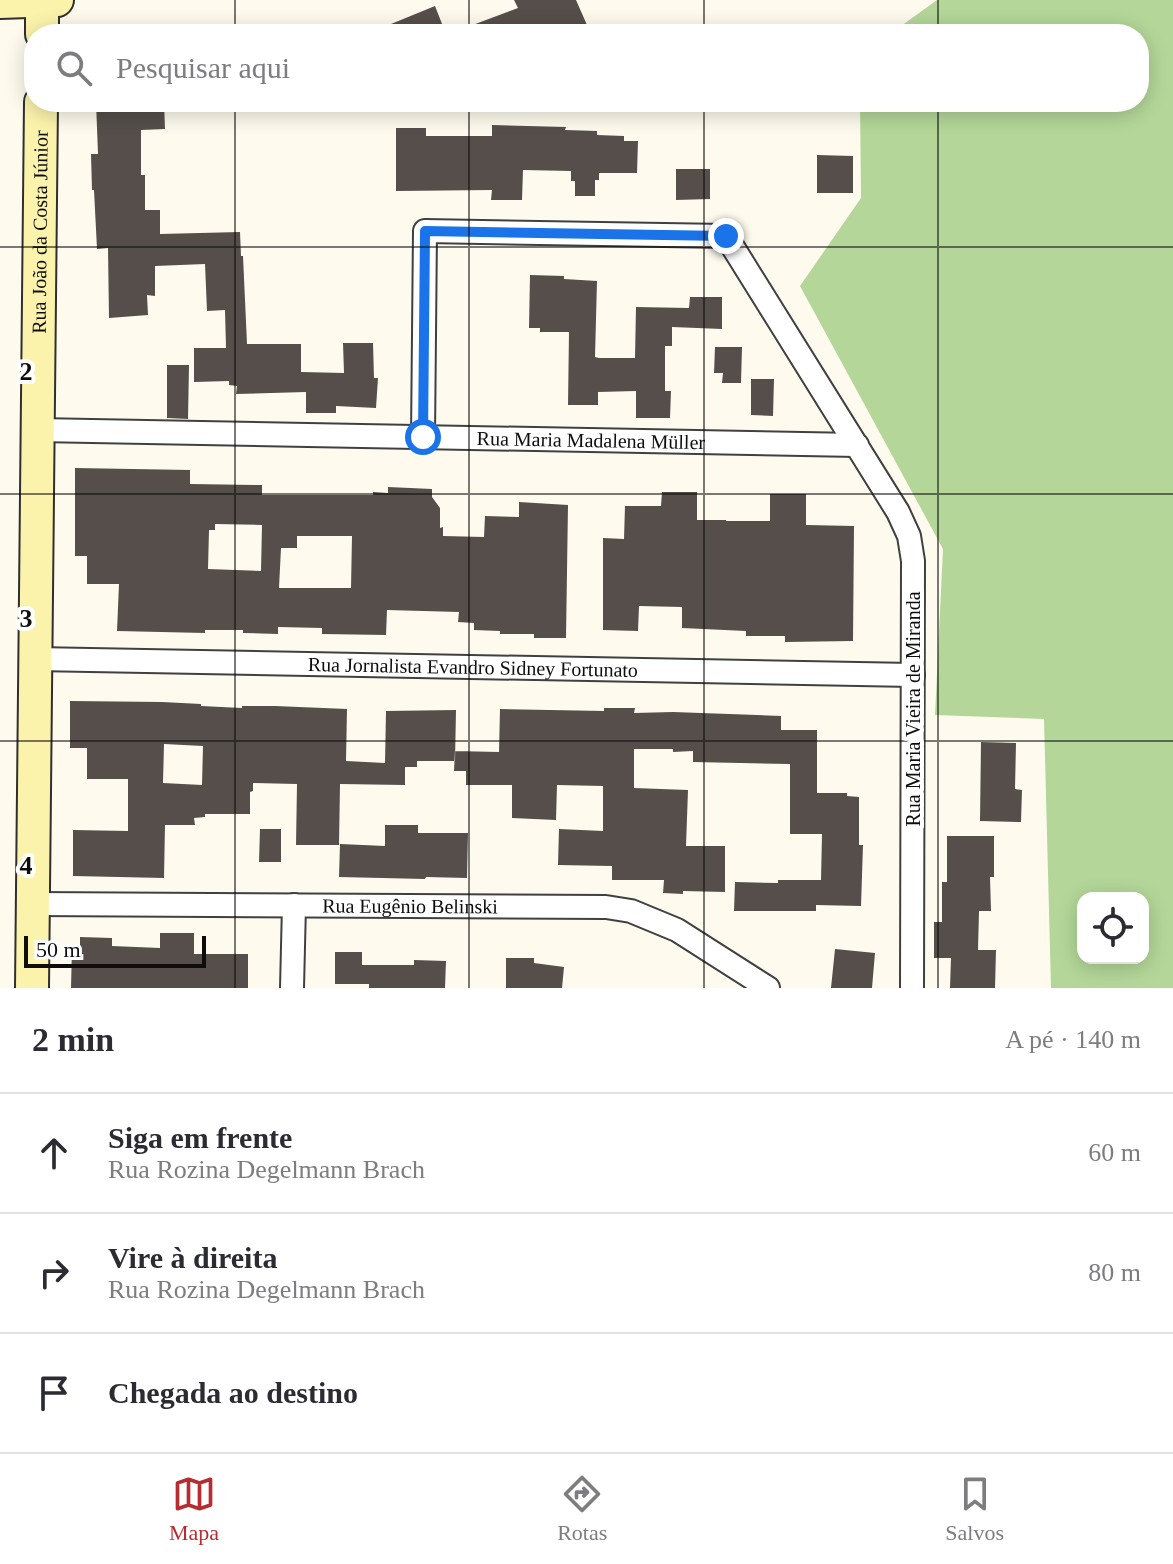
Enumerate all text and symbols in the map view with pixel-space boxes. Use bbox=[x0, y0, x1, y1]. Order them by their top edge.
search box bbox=[24, 24, 1149, 112]
icon: search bbox=[52, 46, 96, 90]
text: Pesquisar aqui bbox=[116, 51, 290, 84]
street label: Rua João da Costa Júnior bbox=[28, 130, 52, 334]
route end bbox=[708, 218, 744, 254]
text: 2 bbox=[20, 357, 33, 386]
route start bbox=[405, 419, 441, 455]
street label: Rua Maria Madalena Müller bbox=[476, 427, 706, 453]
street label: Rua Maria Vieira de Miranda bbox=[902, 591, 924, 827]
text: 3 bbox=[20, 604, 33, 633]
street label: Rua Jornalista Evandro Sidney Fortunato bbox=[308, 653, 638, 681]
text: 4 bbox=[20, 851, 33, 880]
map controls bbox=[1077, 892, 1149, 964]
button: locate bbox=[1077, 892, 1149, 964]
street label: Rua Eugênio Belinski bbox=[322, 895, 498, 918]
scale bar bbox=[24, 932, 206, 968]
text: 50 m bbox=[36, 937, 81, 962]
text: 2 min bbox=[32, 1021, 114, 1058]
text: A pé · 140 m bbox=[1005, 1025, 1141, 1054]
text: Siga em frente bbox=[108, 1121, 292, 1154]
icon: ahead bbox=[32, 1131, 76, 1175]
text: 60 m bbox=[1088, 1138, 1141, 1167]
text: Rua Rozina Degelmann Brach bbox=[108, 1155, 425, 1184]
text: Vire à direita bbox=[108, 1241, 277, 1274]
icon: right bbox=[32, 1251, 76, 1295]
text: 80 m bbox=[1088, 1258, 1141, 1287]
text: Rua Rozina Degelmann Brach bbox=[108, 1275, 425, 1304]
icon: arrive bbox=[32, 1371, 76, 1415]
text: Chegada ao destino bbox=[108, 1376, 358, 1409]
tab: Mapa bbox=[169, 1472, 219, 1546]
tab: Rotas bbox=[557, 1472, 607, 1546]
tab: Salvos bbox=[945, 1472, 1004, 1546]

